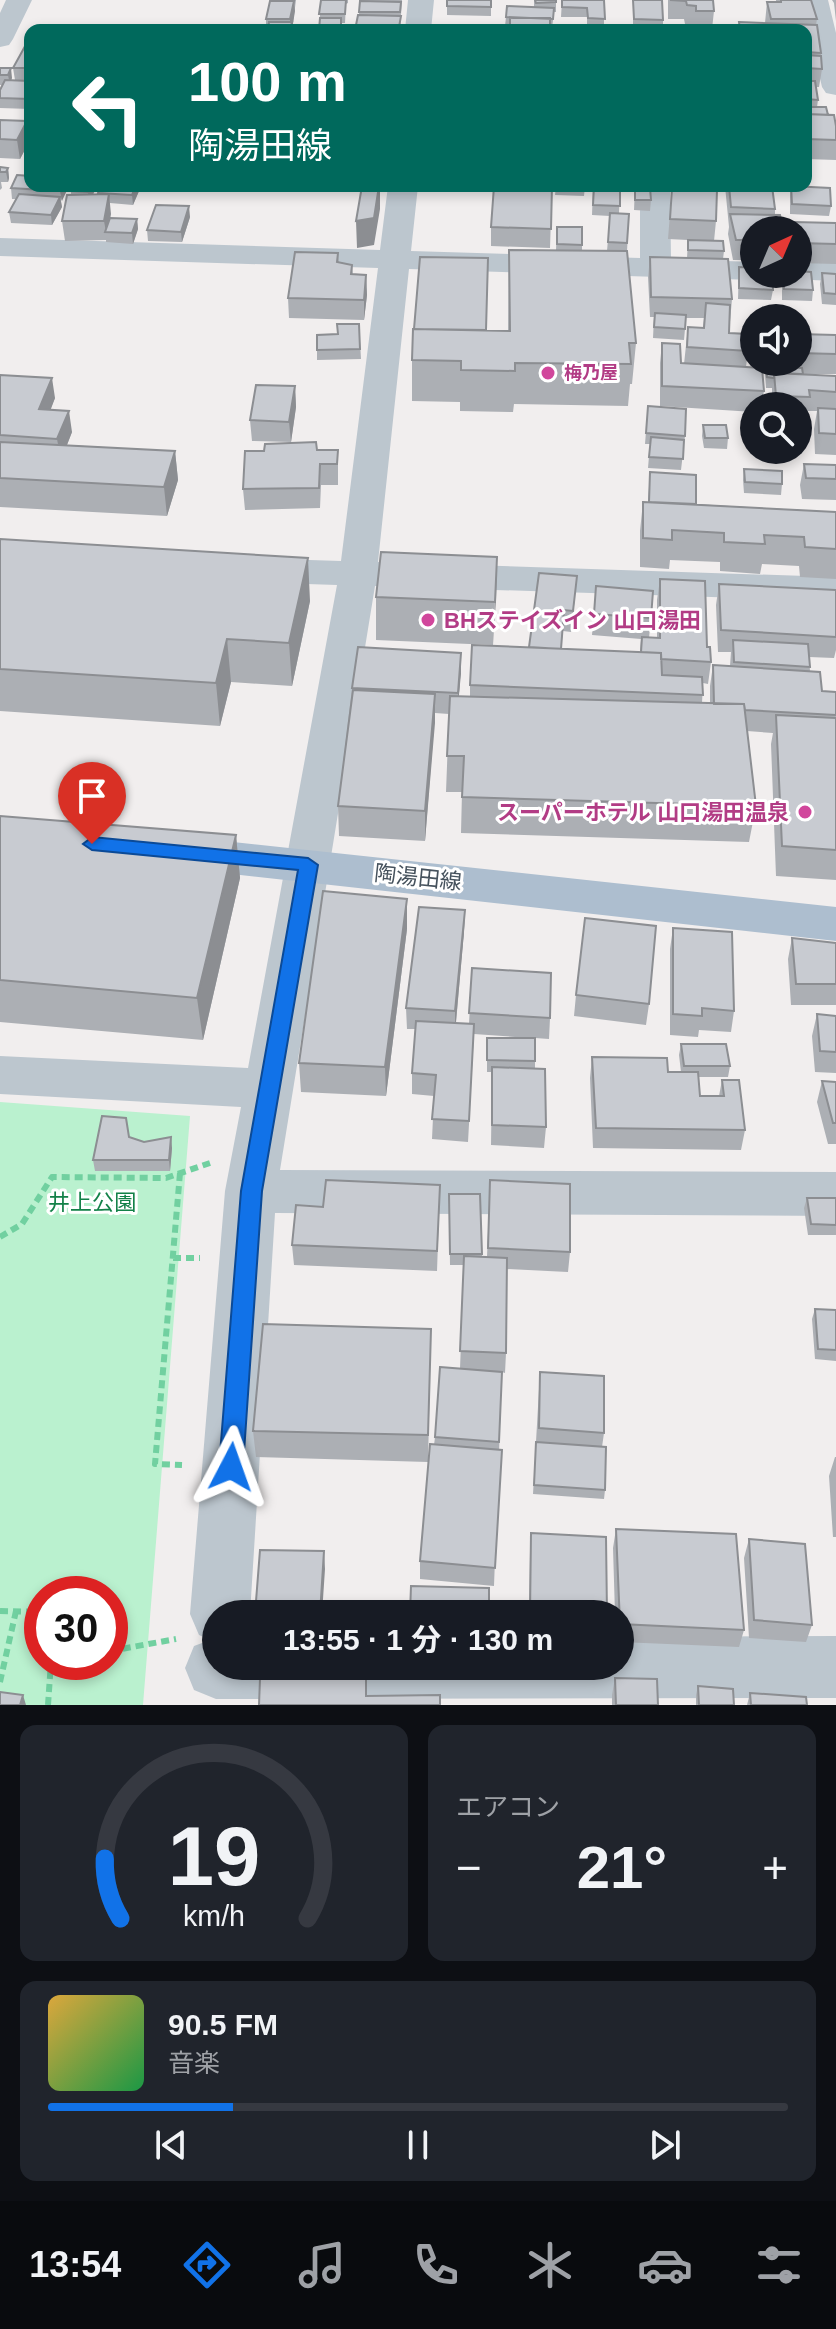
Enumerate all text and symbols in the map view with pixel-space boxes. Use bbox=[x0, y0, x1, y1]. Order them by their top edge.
text: 100 m bbox=[188, 50, 347, 113]
icon: left bbox=[56, 56, 160, 160]
text: 陶湯田線 bbox=[188, 125, 332, 166]
north arrow bbox=[740, 216, 812, 288]
map controls bbox=[740, 216, 812, 464]
button: sound bbox=[740, 304, 812, 376]
place label: 梅乃屋 bbox=[564, 363, 618, 383]
marker: 梅乃屋 bbox=[539, 364, 557, 382]
button: search bbox=[740, 392, 812, 464]
place label: BHステイズイン 山口湯田 bbox=[444, 608, 701, 633]
marker: BHステイズイン 山口湯田 bbox=[419, 611, 437, 629]
pin bbox=[58, 762, 126, 844]
icon: arrive bbox=[70, 774, 114, 818]
place label: スーパーホテル 山口湯田温泉 bbox=[497, 800, 789, 825]
marker: スーパーホテル 山口湯田温泉 bbox=[796, 803, 814, 821]
street label: 陶湯田線 bbox=[373, 860, 463, 895]
park label: 井上公園 bbox=[48, 1190, 136, 1215]
position arrow bbox=[189, 1425, 273, 1509]
speed limit sign: 30 bbox=[24, 1576, 128, 1680]
text: 13:55 · 1 分 · 130 m bbox=[283, 1623, 553, 1656]
text: エアコン bbox=[456, 1792, 560, 1822]
text: 19 bbox=[168, 1810, 260, 1903]
text: 21° bbox=[577, 1834, 667, 1901]
text: − bbox=[456, 1843, 482, 1892]
text: + bbox=[762, 1843, 788, 1892]
text: km/h bbox=[183, 1900, 245, 1932]
text: 90.5 FM bbox=[168, 2008, 278, 2041]
text: 音楽 bbox=[168, 2048, 220, 2078]
icon: previous bbox=[149, 2123, 193, 2167]
icon: pause bbox=[396, 2123, 440, 2167]
icon: next bbox=[643, 2123, 687, 2167]
icon: directions bbox=[179, 2237, 235, 2293]
icon: music bbox=[294, 2237, 350, 2293]
icon: phone bbox=[408, 2237, 464, 2293]
icon: climate bbox=[522, 2237, 578, 2293]
icon: car bbox=[637, 2237, 693, 2293]
icon: filters bbox=[751, 2237, 807, 2293]
text: 13:54 bbox=[29, 2244, 121, 2285]

